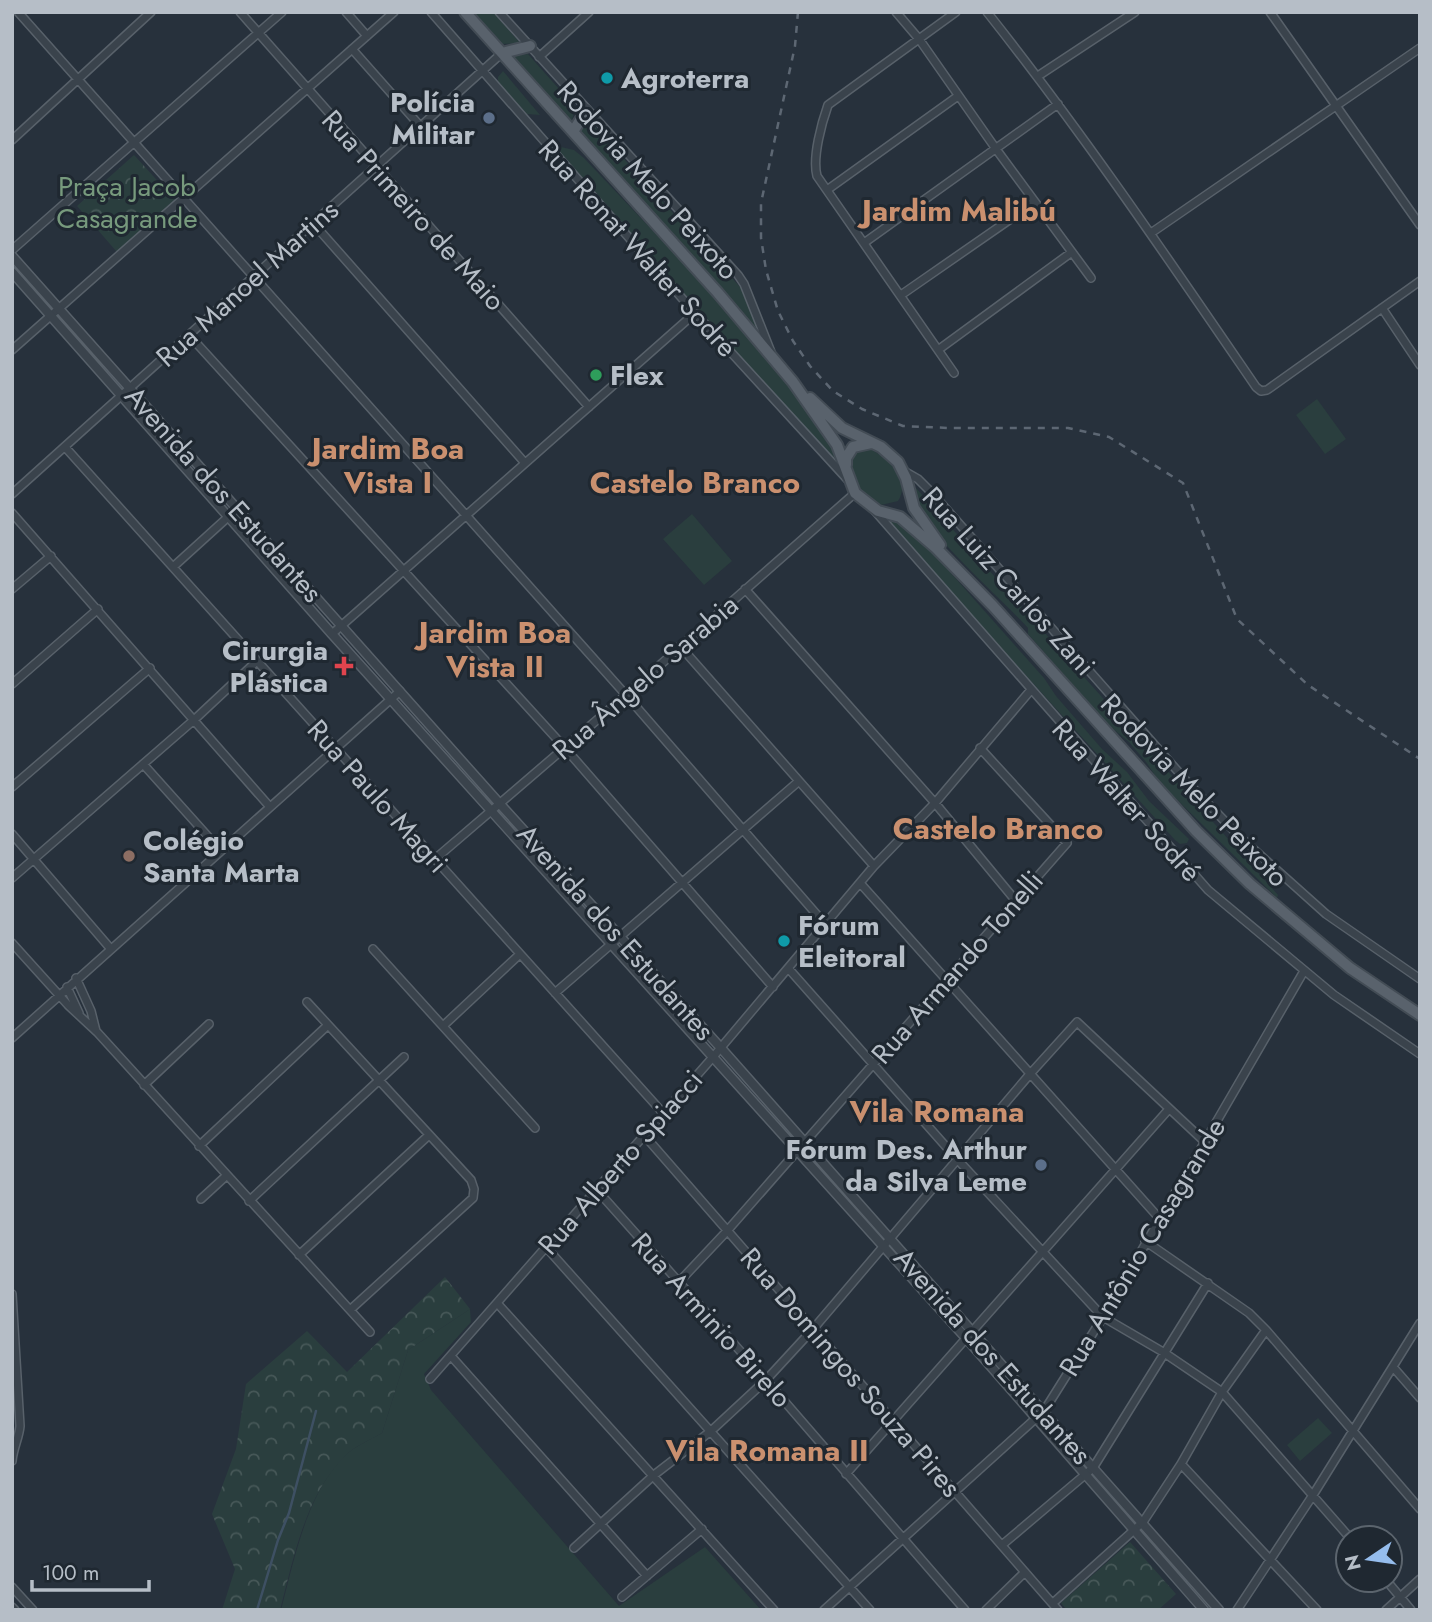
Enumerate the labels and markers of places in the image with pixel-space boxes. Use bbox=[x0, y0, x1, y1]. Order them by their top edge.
place label: Agroterra bbox=[620, 58, 749, 99]
marker: Agroterra bbox=[599, 70, 615, 86]
place label: Polícia Militar bbox=[390, 82, 475, 155]
marker: Polícia Militar bbox=[481, 110, 497, 126]
place label: Flex bbox=[610, 355, 664, 396]
marker: Flex bbox=[588, 367, 604, 383]
place label: Cirurgia Plástica bbox=[222, 630, 328, 703]
marker: Cirurgia Plástica bbox=[334, 656, 354, 676]
place label: Colégio Santa Marta bbox=[143, 820, 300, 893]
marker: Colégio Santa Marta bbox=[121, 848, 137, 864]
place label: Fórum Eleitoral bbox=[798, 905, 906, 978]
marker: Fórum Eleitoral bbox=[776, 933, 792, 949]
place label: Fórum Des. Arthur da Silva Leme bbox=[786, 1129, 1027, 1202]
marker: Fórum Des. Arthur da Silva Leme bbox=[1033, 1157, 1049, 1173]

